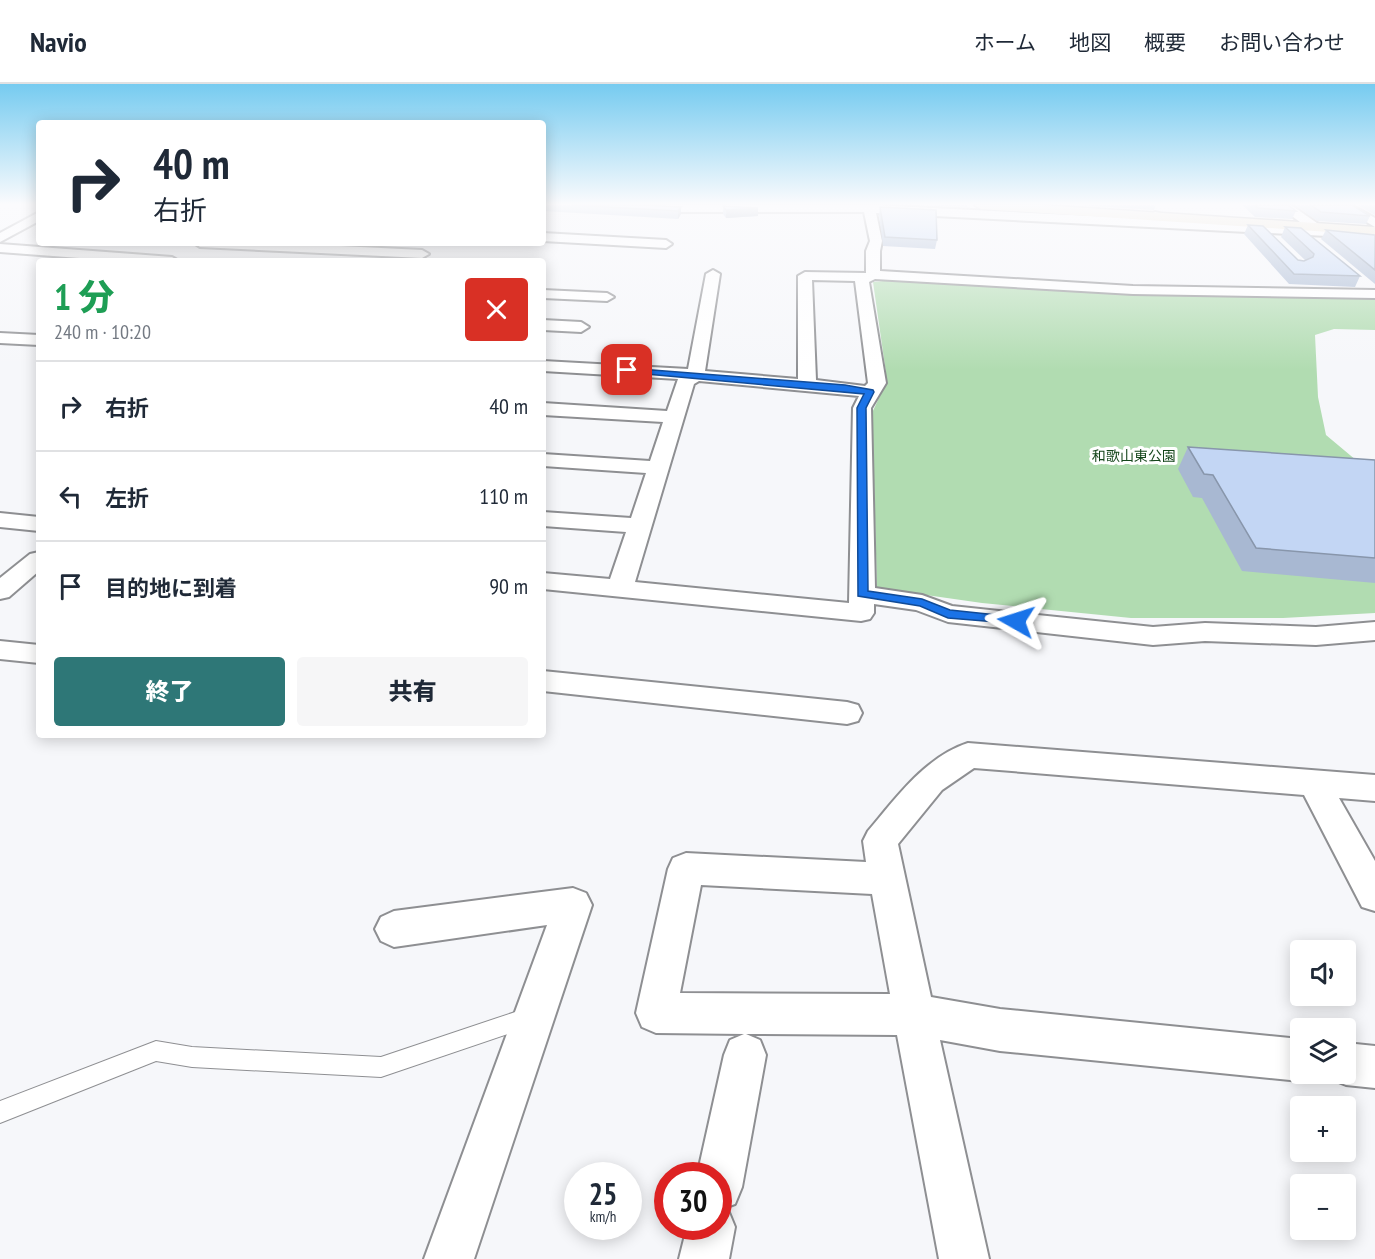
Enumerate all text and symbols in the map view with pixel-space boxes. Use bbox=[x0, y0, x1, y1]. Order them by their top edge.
text: Navio bbox=[30, 23, 87, 60]
text: ホーム bbox=[974, 29, 1036, 56]
text: 地図 bbox=[1069, 29, 1111, 56]
text: 概要 bbox=[1144, 29, 1186, 56]
text: お問い合わせ bbox=[1219, 29, 1345, 56]
text: 40 m bbox=[153, 136, 230, 191]
icon: right bbox=[54, 144, 132, 222]
text: 右折 bbox=[153, 193, 207, 227]
text: 1 分 bbox=[54, 273, 115, 320]
button: close bbox=[465, 278, 528, 341]
text: 240 m · 10:20 bbox=[54, 319, 151, 345]
pin bbox=[601, 344, 652, 395]
icon: arrive bbox=[610, 353, 643, 386]
icon: right bbox=[54, 390, 87, 423]
text: 40 m bbox=[489, 392, 528, 420]
text: 右折 bbox=[105, 394, 149, 422]
park label: 和歌山東公園 bbox=[1092, 447, 1176, 465]
icon: left bbox=[54, 480, 87, 513]
text: 110 m bbox=[479, 482, 528, 510]
text: 左折 bbox=[105, 484, 149, 512]
icon: arrive bbox=[54, 570, 87, 603]
text: 90 m bbox=[489, 572, 528, 600]
text: 目的地に到着 bbox=[105, 574, 237, 602]
position arrow bbox=[984, 589, 1048, 653]
button: 終了 bbox=[54, 657, 285, 726]
button: 共有 bbox=[297, 657, 528, 726]
map controls bbox=[1290, 940, 1356, 1240]
button: sound bbox=[1290, 940, 1356, 1006]
button: layers bbox=[1290, 1018, 1356, 1084]
button: + bbox=[1290, 1096, 1356, 1162]
speed limit sign: 30 bbox=[654, 1162, 732, 1240]
text: 25 bbox=[589, 1174, 617, 1213]
button: − bbox=[1290, 1174, 1356, 1240]
text: km/h bbox=[590, 1207, 616, 1226]

